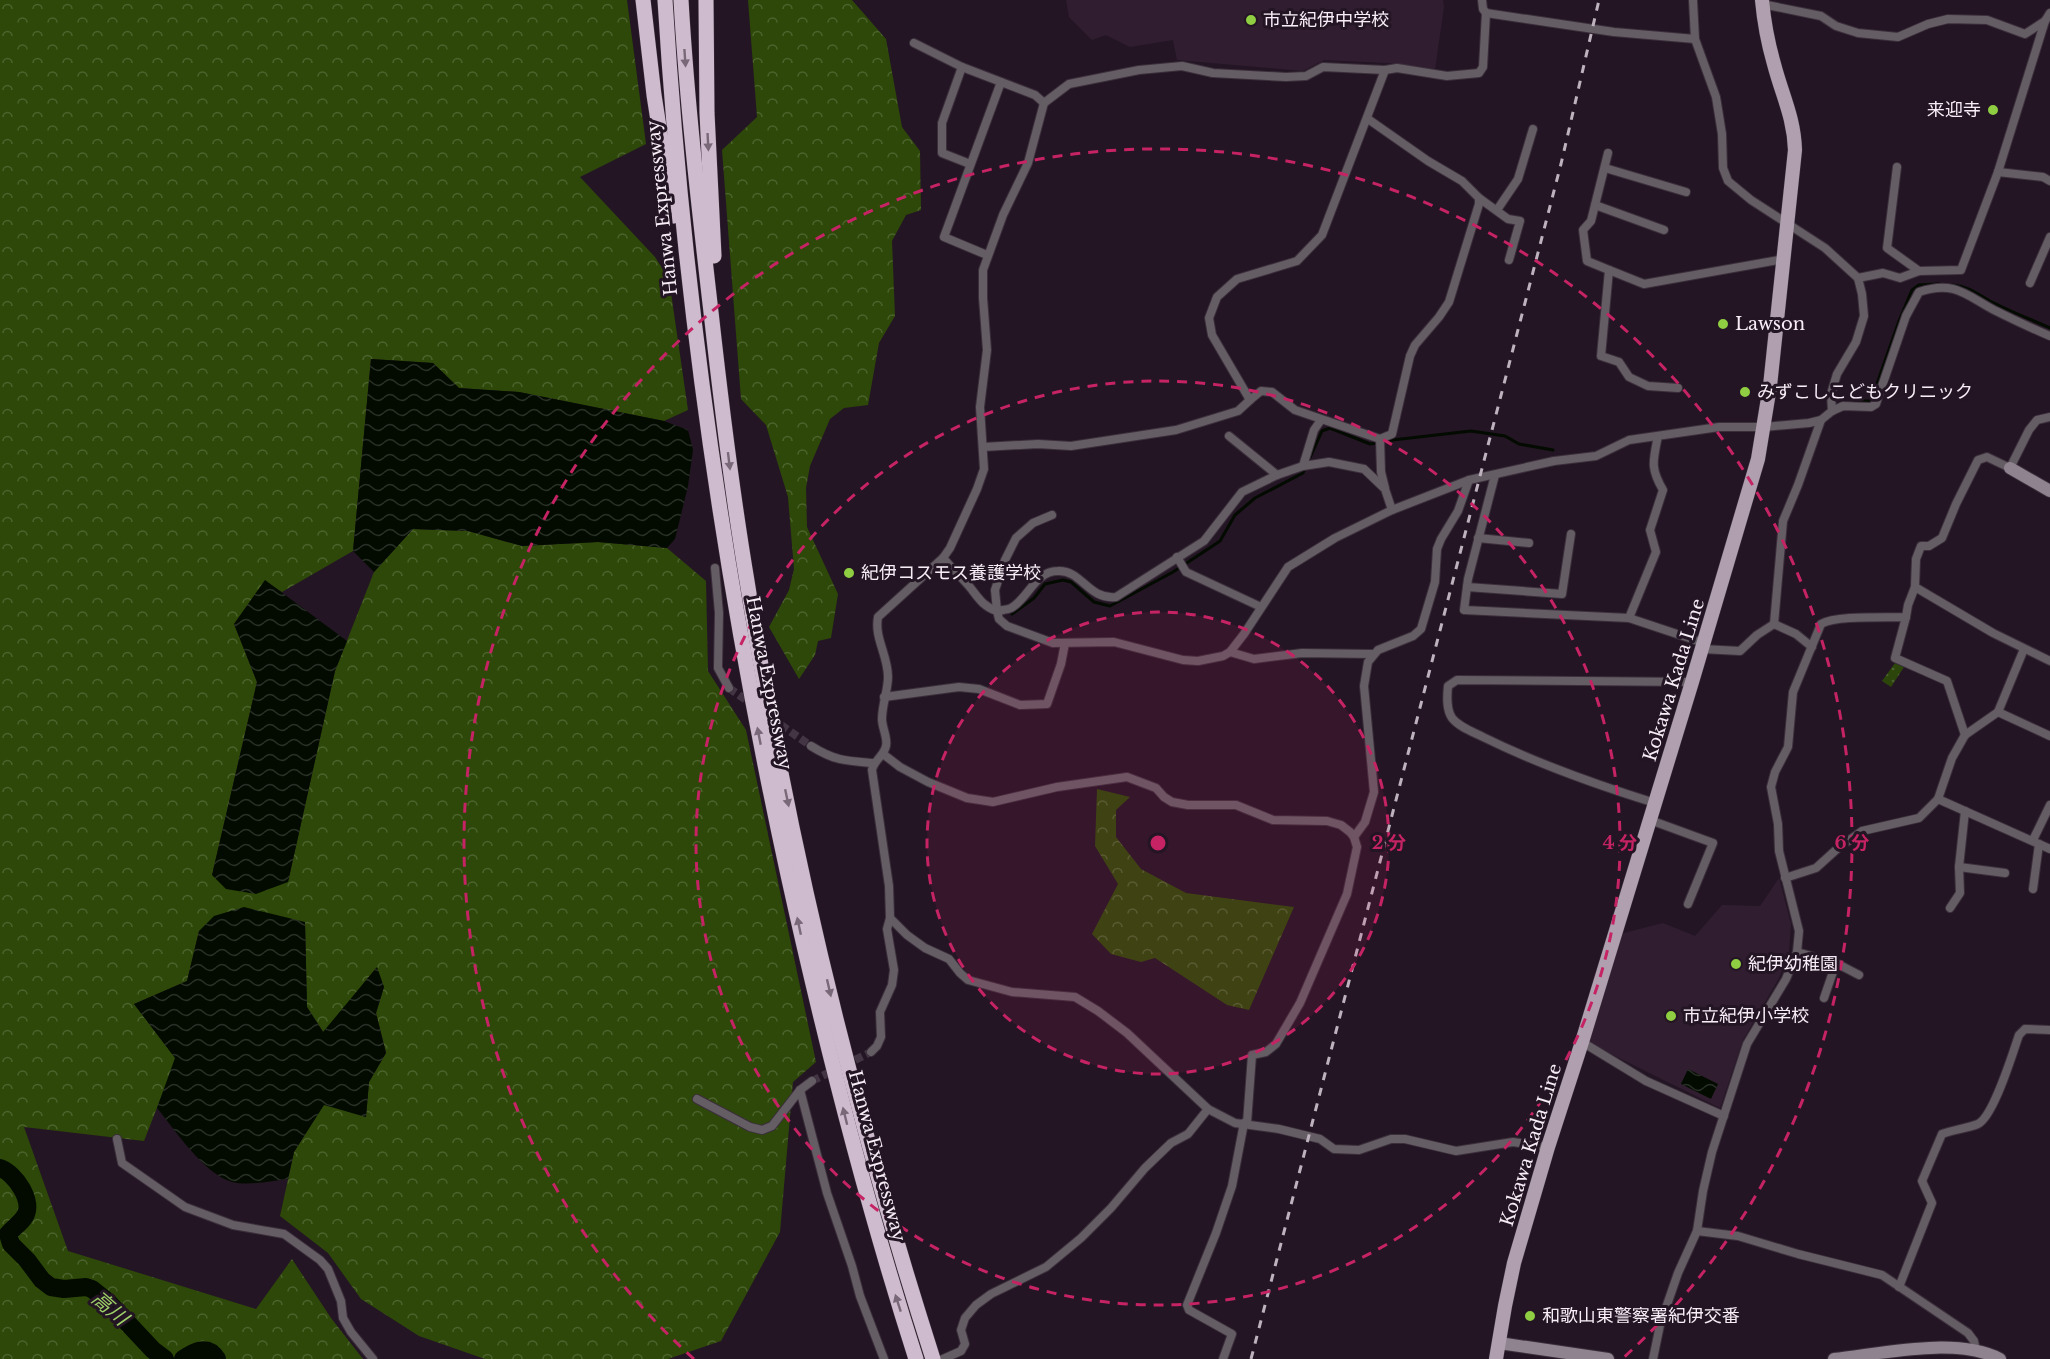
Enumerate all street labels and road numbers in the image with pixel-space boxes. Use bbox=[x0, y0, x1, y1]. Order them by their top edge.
street label: Hanwa Expressway bbox=[642, 119, 682, 297]
street label: Hanwa Expressway bbox=[741, 594, 797, 772]
street label: Kokawa Kada Line bbox=[1639, 596, 1709, 764]
street label: Kokawa Kada Line bbox=[1496, 1061, 1566, 1229]
street label: Hanwa Expressway bbox=[844, 1068, 911, 1244]

